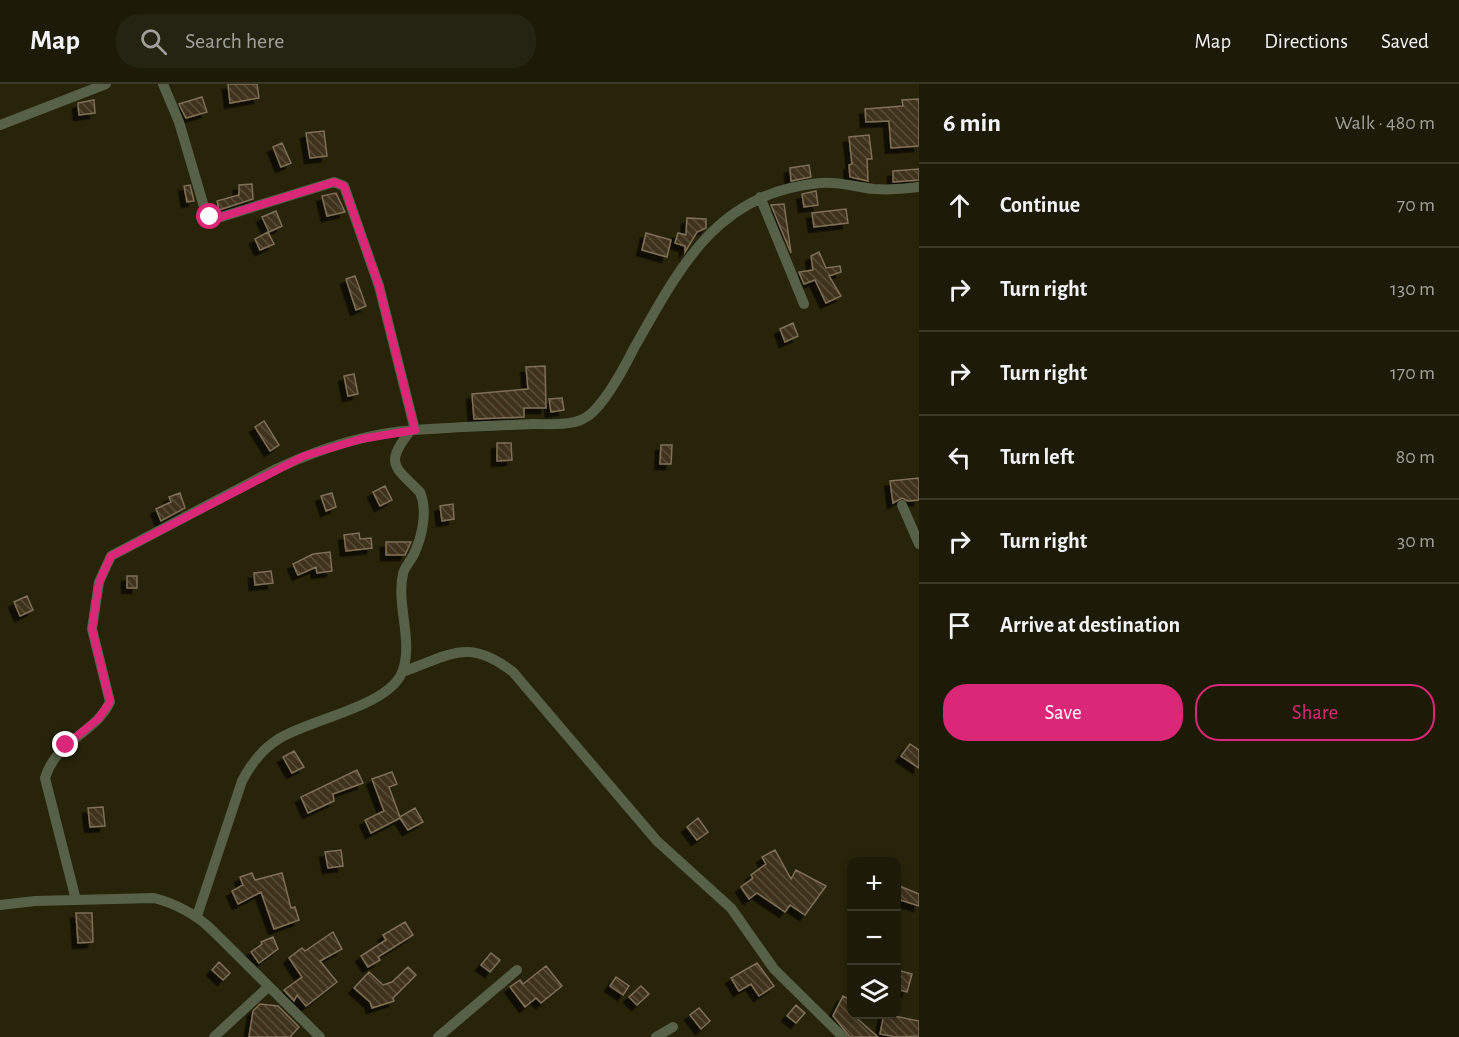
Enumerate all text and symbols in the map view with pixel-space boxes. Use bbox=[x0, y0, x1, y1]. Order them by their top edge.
search box bbox=[116, 14, 536, 68]
icon: search bbox=[137, 25, 170, 58]
text: Map bbox=[30, 27, 80, 55]
text: Search here bbox=[185, 30, 284, 52]
text: Map bbox=[1195, 31, 1231, 52]
text: Directions bbox=[1264, 31, 1348, 52]
text: Saved bbox=[1381, 31, 1429, 52]
text: 6 min bbox=[943, 110, 1001, 136]
text: Walk · 480 m bbox=[1335, 113, 1435, 133]
icon: ahead bbox=[943, 189, 976, 222]
text: Continue bbox=[1000, 194, 1080, 216]
text: 70 m bbox=[1397, 195, 1435, 215]
route start bbox=[196, 203, 222, 229]
icon: right bbox=[943, 273, 976, 306]
text: Turn right bbox=[1000, 278, 1087, 300]
text: 130 m bbox=[1390, 279, 1435, 299]
icon: right bbox=[943, 357, 976, 390]
text: Turn right bbox=[1000, 362, 1087, 384]
text: 170 m bbox=[1390, 363, 1435, 383]
icon: left bbox=[943, 441, 976, 474]
text: Turn left bbox=[1000, 446, 1074, 468]
text: 80 m bbox=[1396, 447, 1435, 467]
icon: right bbox=[943, 525, 976, 558]
text: Turn right bbox=[1000, 530, 1087, 552]
text: 30 m bbox=[1397, 531, 1435, 551]
icon: arrive bbox=[943, 609, 976, 642]
text: Arrive at destination bbox=[1000, 614, 1180, 636]
button: Save bbox=[943, 684, 1183, 741]
button: Share bbox=[1195, 684, 1435, 741]
route end bbox=[52, 731, 78, 757]
map controls bbox=[847, 857, 901, 1019]
button: + bbox=[847, 857, 901, 911]
button: − bbox=[847, 911, 901, 965]
button: layers bbox=[847, 965, 901, 1019]

